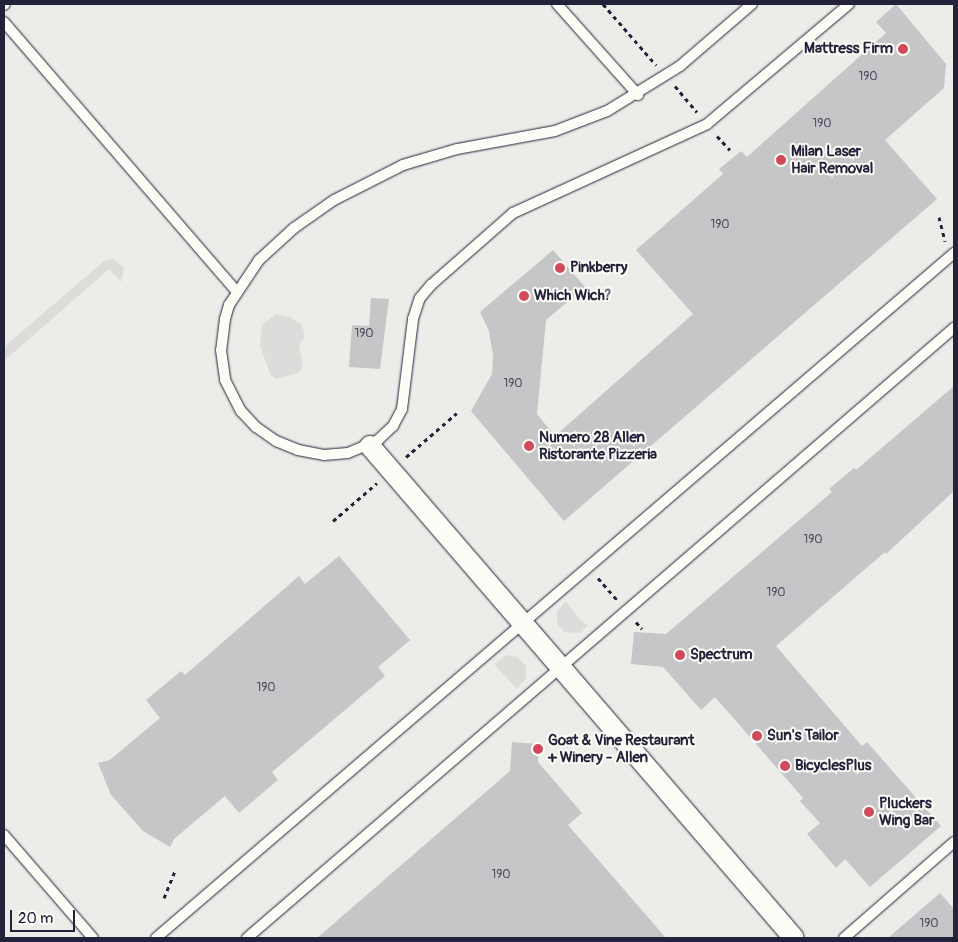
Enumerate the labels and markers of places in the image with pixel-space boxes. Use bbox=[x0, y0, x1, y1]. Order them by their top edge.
place label: Mattress Firm bbox=[804, 40, 893, 58]
marker: Mattress Firm bbox=[897, 43, 909, 55]
place label: Milan Laser Hair Removal bbox=[791, 142, 873, 177]
marker: Milan Laser Hair Removal bbox=[775, 154, 787, 166]
place label: Pinkberry bbox=[570, 259, 627, 277]
marker: Pinkberry bbox=[554, 262, 566, 274]
place label: Which Wich? bbox=[534, 287, 611, 305]
marker: Which Wich? bbox=[518, 290, 530, 302]
place label: Numero 28 Allen Ristorante Pizzeria bbox=[539, 428, 657, 463]
marker: Numero 28 Allen Ristorante Pizzeria bbox=[523, 440, 535, 452]
place label: Spectrum bbox=[690, 646, 753, 664]
marker: Spectrum bbox=[674, 649, 686, 661]
place label: Sun's Tailor bbox=[767, 727, 839, 745]
marker: Sun's Tailor bbox=[751, 730, 763, 742]
place label: Goat & Vine Restaurant + Winery - Allen bbox=[548, 731, 694, 766]
marker: Goat & Vine Restaurant + Winery - Allen bbox=[532, 743, 544, 755]
place label: BicyclesPlus bbox=[795, 757, 872, 775]
marker: BicyclesPlus bbox=[779, 760, 791, 772]
place label: Pluckers Wing Bar bbox=[879, 794, 934, 829]
marker: Pluckers Wing Bar bbox=[863, 806, 875, 818]

